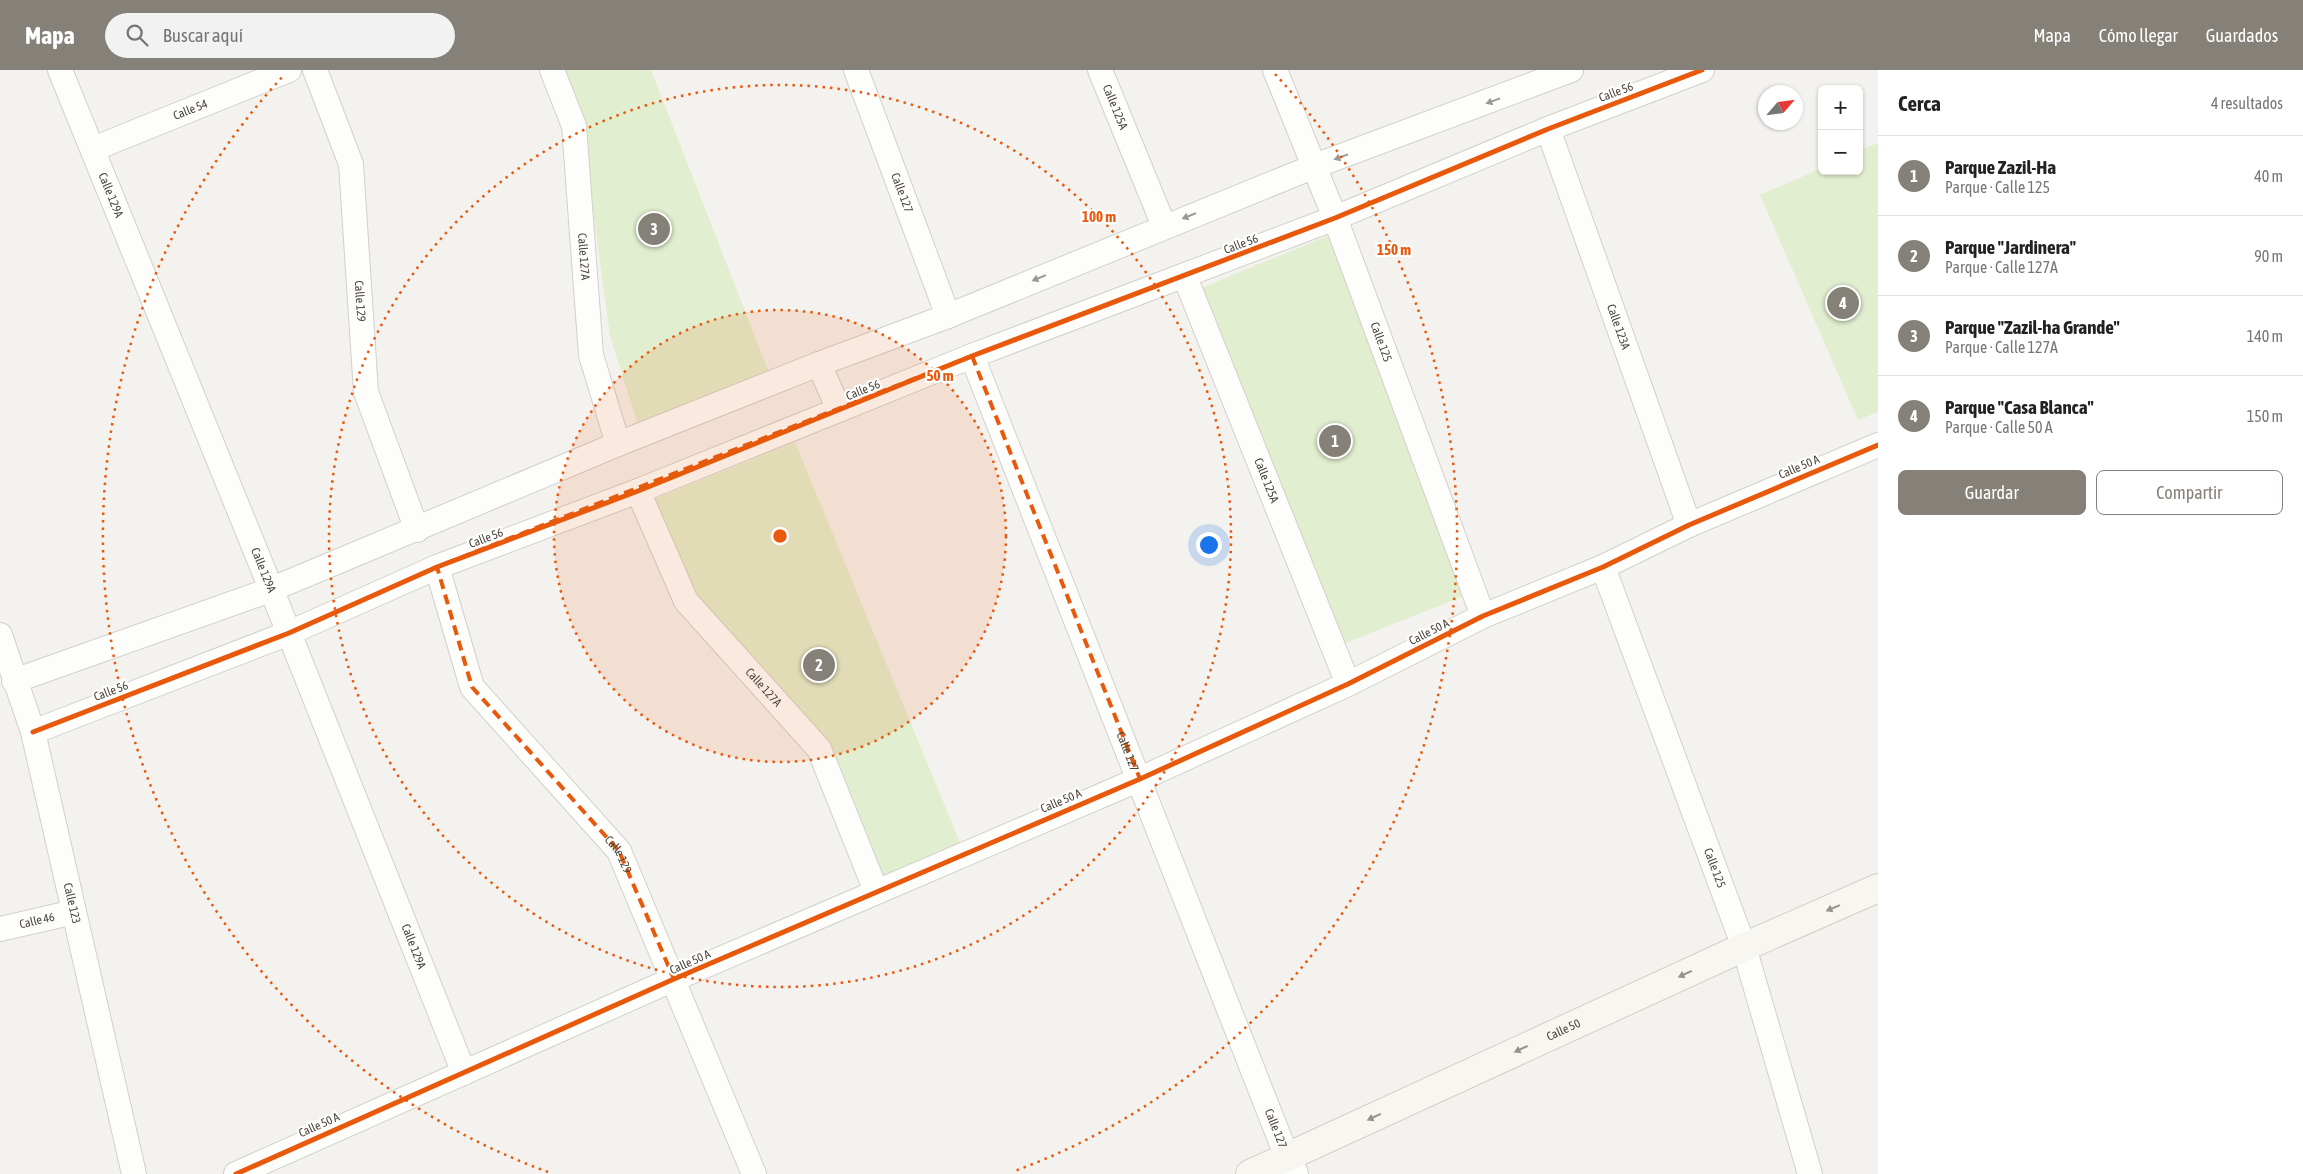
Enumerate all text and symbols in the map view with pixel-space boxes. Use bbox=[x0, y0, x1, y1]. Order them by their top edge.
search box bbox=[105, 13, 455, 58]
icon: search bbox=[123, 21, 151, 49]
text: Mapa bbox=[25, 22, 75, 49]
text: Buscar aquí bbox=[163, 24, 243, 46]
text: Mapa bbox=[2033, 25, 2071, 46]
text: Cómo llegar bbox=[2099, 25, 2178, 46]
text: Guardados bbox=[2206, 25, 2278, 46]
street label: Calle 56 bbox=[1597, 79, 1635, 105]
street label: Calle 125A bbox=[1100, 83, 1131, 132]
north arrow bbox=[1758, 85, 1803, 130]
map controls bbox=[1818, 85, 1863, 175]
button: + bbox=[1818, 85, 1863, 130]
text: Cerca bbox=[1898, 91, 1941, 115]
text: 4 resultados bbox=[2211, 94, 2283, 112]
street label: Calle 54 bbox=[171, 96, 210, 123]
one-way arrow bbox=[1485, 97, 1500, 105]
button: − bbox=[1818, 130, 1863, 175]
one-way arrow bbox=[1333, 154, 1348, 161]
text: Parque Zazil-Ha bbox=[1945, 156, 2056, 178]
text: 1 bbox=[1910, 167, 1918, 185]
text: 40 m bbox=[2254, 167, 2283, 185]
street label: Calle 129A bbox=[95, 171, 126, 220]
street label: Calle 127 bbox=[888, 171, 916, 215]
text: Parque · Calle 125 bbox=[1945, 178, 2050, 196]
text: 100 m bbox=[1082, 208, 1116, 225]
pin: 3 bbox=[638, 210, 670, 248]
one-way arrow bbox=[1181, 212, 1196, 220]
street label: Calle 56 bbox=[1222, 231, 1260, 257]
street label: Calle 127A bbox=[575, 232, 592, 281]
text: Parque "Jardinera" bbox=[1945, 236, 2076, 258]
text: 150 m bbox=[1377, 241, 1411, 258]
text: 2 bbox=[1910, 247, 1918, 265]
text: 90 m bbox=[2254, 247, 2283, 265]
text: Parque · Calle 127A bbox=[1945, 258, 2058, 276]
one-way arrow bbox=[1031, 274, 1046, 282]
street label: Calle 129 bbox=[352, 280, 368, 322]
pin: 4 bbox=[1827, 284, 1859, 322]
street label: Calle 123A bbox=[1604, 302, 1633, 352]
text: Parque "Zazil-ha Grande" bbox=[1945, 316, 2120, 338]
street label: Calle 125 bbox=[1367, 320, 1395, 364]
text: 3 bbox=[1910, 327, 1918, 345]
text: 140 m bbox=[2247, 327, 2283, 345]
text: Parque · Calle 127A bbox=[1945, 338, 2058, 356]
text: 50 m bbox=[927, 367, 954, 384]
street label: Calle 56 bbox=[844, 377, 882, 403]
text: Parque "Casa Blanca" bbox=[1945, 396, 2094, 418]
text: 4 bbox=[1910, 407, 1918, 425]
text: 150 m bbox=[2247, 407, 2283, 425]
text: Parque · Calle 50 A bbox=[1945, 418, 2053, 436]
pin: 1 bbox=[1319, 422, 1351, 460]
street label: Calle 50 A bbox=[1776, 452, 1822, 482]
street label: Calle 125A bbox=[1251, 456, 1282, 505]
button: Guardar bbox=[1898, 470, 2086, 515]
button: Compartir bbox=[2096, 470, 2283, 515]
street label: Calle 56 bbox=[467, 525, 505, 551]
centre of rings bbox=[771, 527, 789, 545]
your location bbox=[1196, 532, 1222, 558]
street label: Calle 129A bbox=[248, 546, 279, 595]
street label: Calle 50 A bbox=[1407, 616, 1451, 648]
pin: 2 bbox=[803, 646, 835, 684]
street label: Calle 127A bbox=[743, 665, 785, 710]
street label: Calle 56 bbox=[92, 678, 130, 704]
street label: Calle 127 bbox=[1113, 730, 1142, 774]
street label: Calle 50 A bbox=[1038, 786, 1084, 816]
street label: Calle 129 bbox=[602, 833, 635, 876]
street label: Calle 125 bbox=[1701, 846, 1728, 890]
street label: Calle 123 bbox=[61, 881, 84, 925]
one-way arrow bbox=[1826, 904, 1840, 912]
street label: Calle 46 bbox=[18, 910, 56, 931]
street label: Calle 129A bbox=[398, 922, 429, 971]
street label: Calle 50 A bbox=[667, 947, 713, 977]
one-way arrow bbox=[1678, 970, 1692, 978]
street label: Calle 50 bbox=[1544, 1016, 1583, 1044]
one-way arrow bbox=[1514, 1046, 1528, 1054]
street label: Calle 127 bbox=[1262, 1107, 1290, 1151]
street label: Calle 50 A bbox=[296, 1110, 342, 1140]
one-way arrow bbox=[1367, 1113, 1381, 1121]

